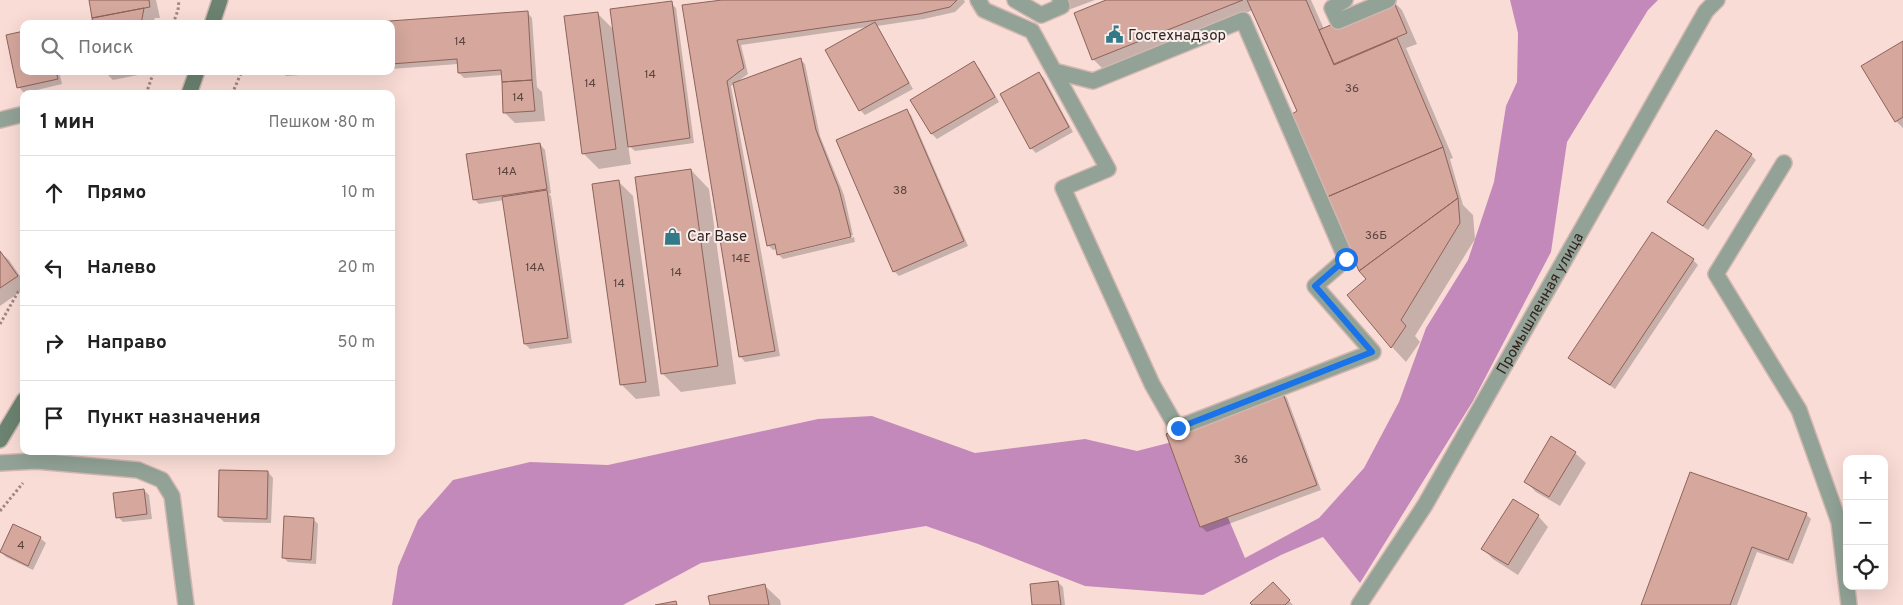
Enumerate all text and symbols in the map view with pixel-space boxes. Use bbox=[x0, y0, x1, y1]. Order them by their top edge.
search box bbox=[20, 20, 395, 75]
public building icon: Гостехнадзор bbox=[1104, 25, 1124, 45]
place label: Гостехнадзор bbox=[1128, 27, 1226, 46]
icon: search bbox=[38, 34, 66, 62]
house number: 14 bbox=[454, 34, 466, 50]
text: Поиск bbox=[78, 36, 134, 60]
house number: 14 bbox=[644, 67, 656, 83]
house number: 14 bbox=[584, 76, 596, 92]
house number: 36 bbox=[1345, 81, 1359, 97]
house number: 14 bbox=[512, 90, 524, 106]
text: 1 мин bbox=[40, 109, 95, 136]
text: Пешком · 80 m bbox=[269, 113, 375, 133]
house number: 14А bbox=[497, 164, 517, 180]
icon: ahead bbox=[40, 179, 68, 207]
text: Прямо bbox=[87, 181, 146, 205]
text: 10 m bbox=[341, 183, 375, 203]
house number: 38 bbox=[893, 183, 907, 199]
shop icon: Car Base bbox=[663, 226, 683, 246]
place label: Car Base bbox=[687, 228, 747, 247]
house number: 36Б bbox=[1365, 228, 1387, 244]
street label: Промышленная улица bbox=[1493, 230, 1589, 378]
route start bbox=[1335, 248, 1358, 271]
house number: 14Е bbox=[732, 251, 750, 267]
icon: left bbox=[40, 254, 68, 282]
text: Налево bbox=[87, 256, 156, 280]
text: 20 m bbox=[338, 258, 375, 278]
house number: 14А bbox=[525, 260, 545, 276]
house number: 14 bbox=[670, 265, 682, 281]
house number: 14 bbox=[613, 276, 625, 292]
icon: right bbox=[40, 329, 68, 357]
text: Направо bbox=[87, 331, 167, 355]
text: 50 m bbox=[338, 333, 375, 353]
icon: arrive bbox=[40, 404, 68, 432]
text: Пункт назначения bbox=[87, 406, 261, 430]
route end bbox=[1167, 417, 1190, 440]
house number: 36 bbox=[1234, 452, 1248, 468]
map controls bbox=[1843, 455, 1888, 590]
button: + bbox=[1843, 455, 1888, 500]
button: − bbox=[1843, 500, 1888, 545]
house number: 4 bbox=[17, 538, 25, 554]
button: locate bbox=[1843, 545, 1888, 590]

